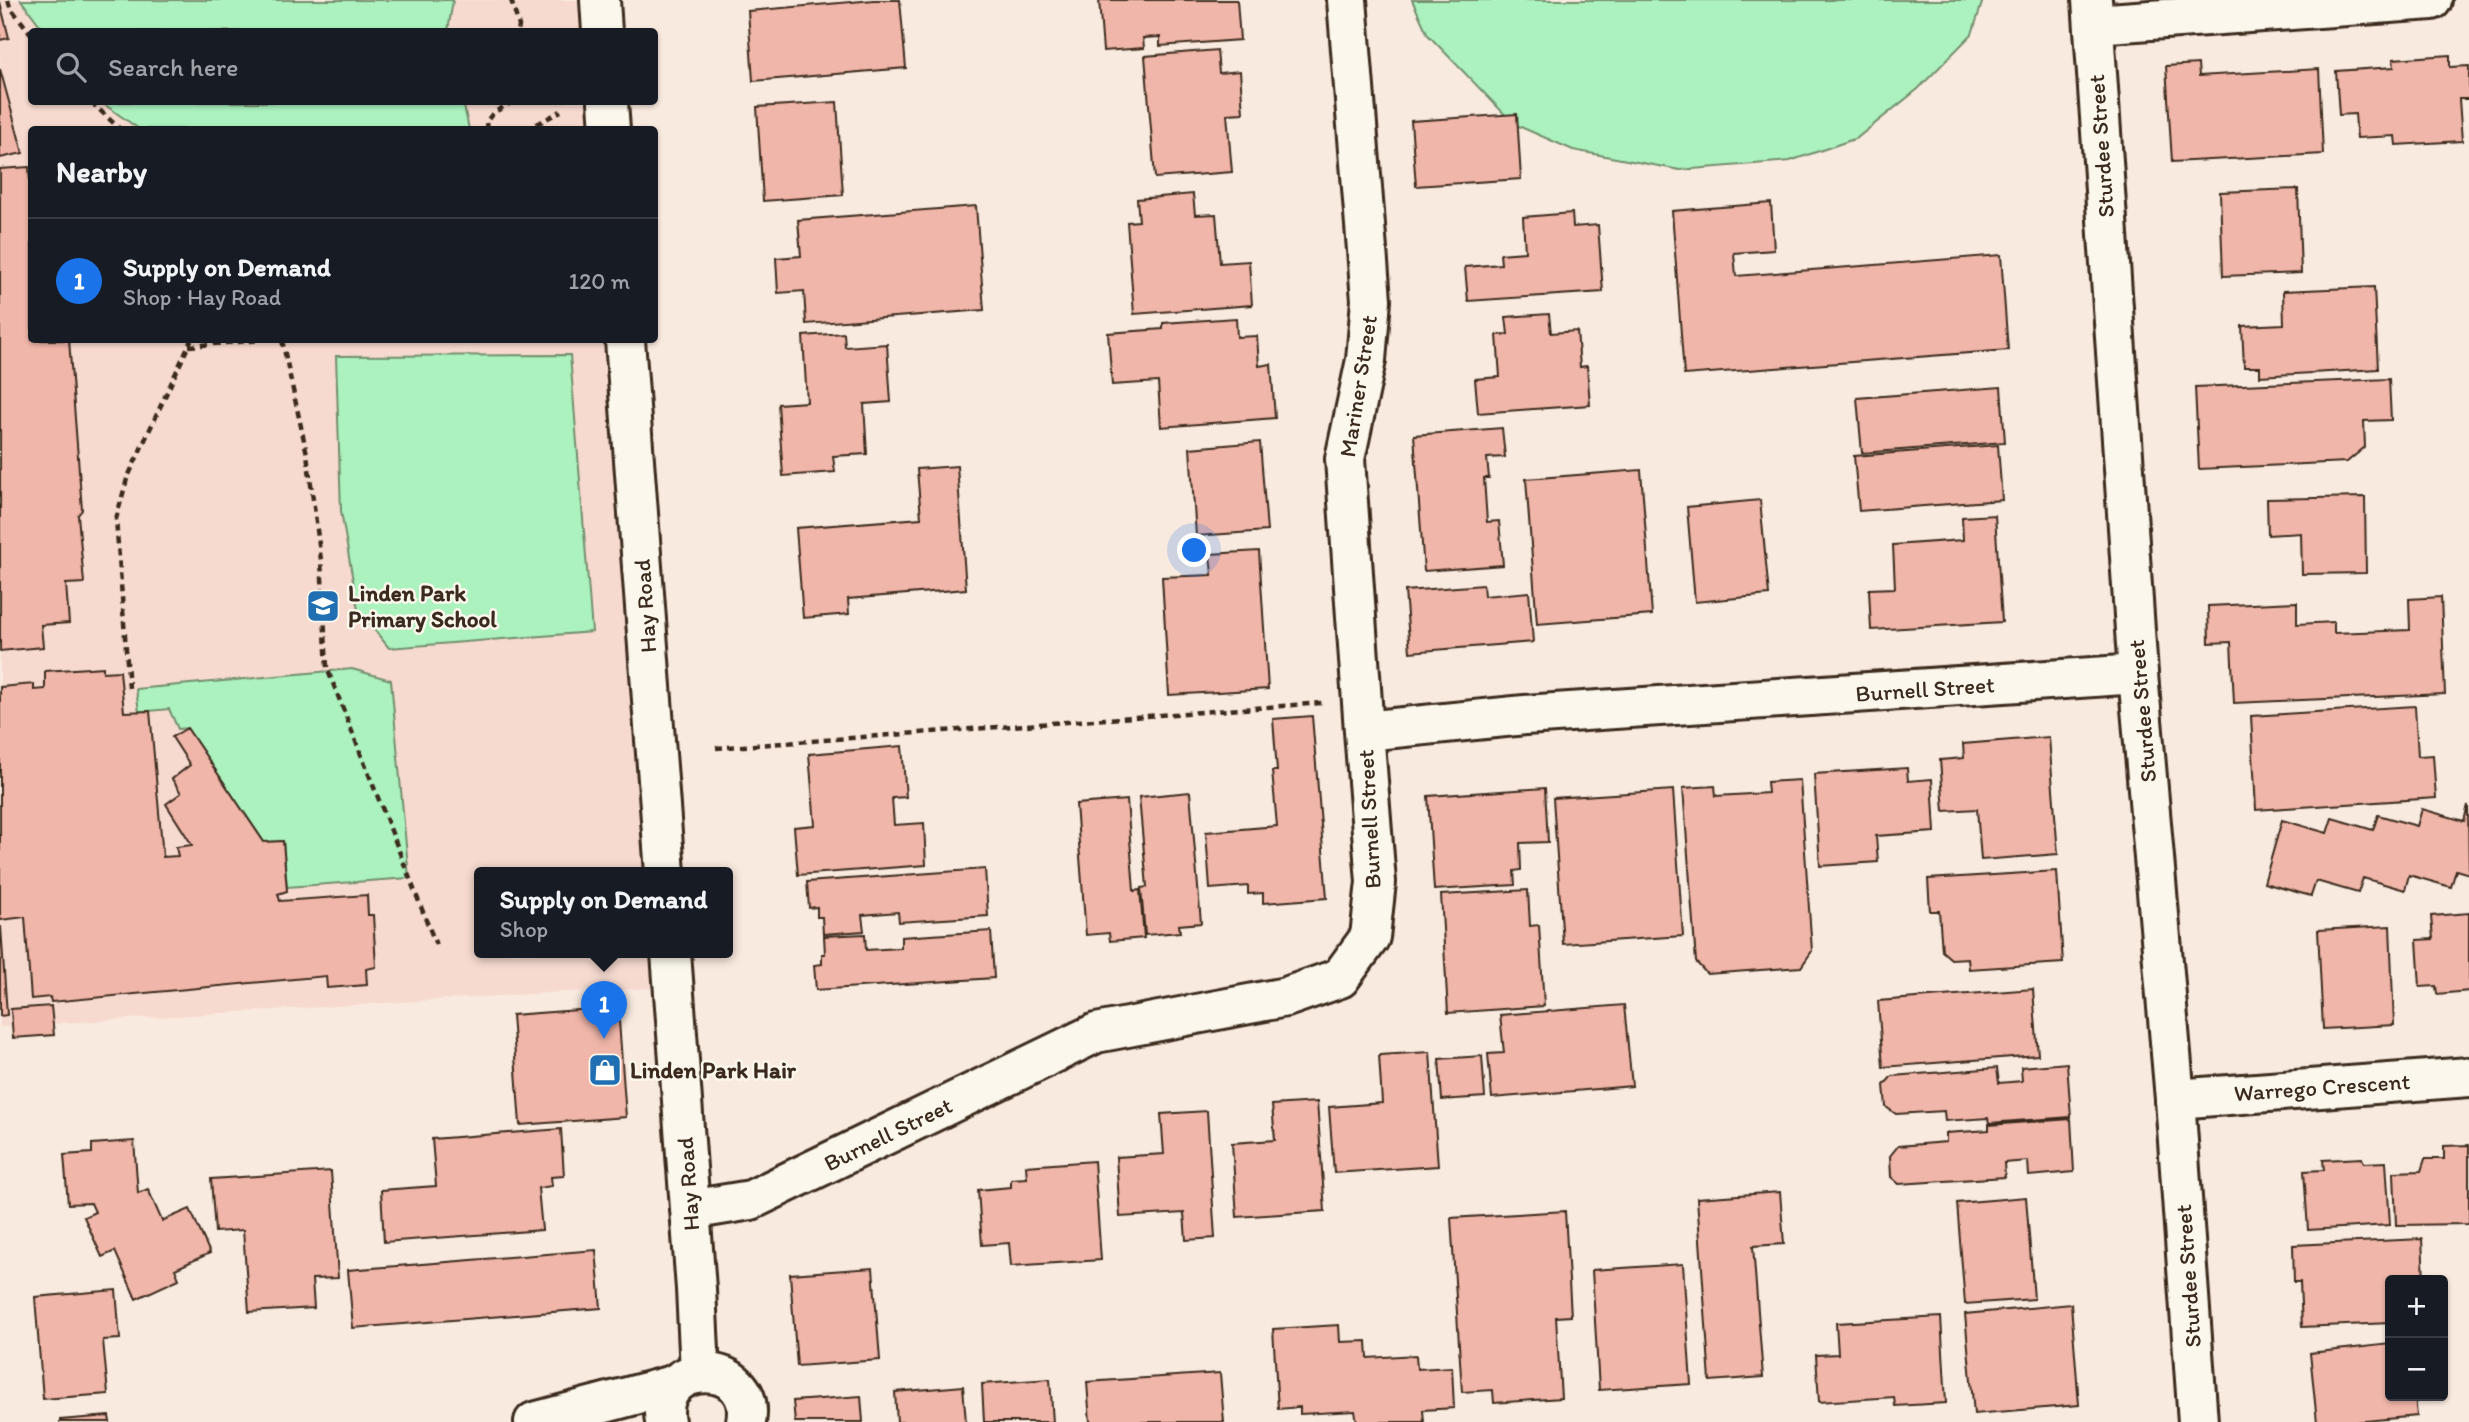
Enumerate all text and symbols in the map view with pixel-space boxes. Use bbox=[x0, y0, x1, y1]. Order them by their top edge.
search box bbox=[28, 28, 658, 105]
icon: search bbox=[52, 48, 90, 86]
text: Search here bbox=[108, 51, 238, 83]
street label: Sturdee Street bbox=[2082, 73, 2120, 219]
text: Nearby bbox=[56, 153, 147, 190]
text: Supply on Demand bbox=[123, 251, 331, 283]
text: 1 bbox=[74, 267, 84, 295]
text: 120 m bbox=[569, 267, 630, 295]
text: Shop · Hay Road bbox=[123, 283, 281, 311]
street label: Mariner Street bbox=[1333, 313, 1383, 459]
your location bbox=[1177, 533, 1211, 567]
street label: Hay Road bbox=[628, 558, 662, 654]
place label: Linden Park Primary School bbox=[348, 579, 497, 633]
school or university icon: Linden Park Primary School bbox=[304, 587, 342, 625]
street label: Sturdee Street bbox=[2122, 638, 2162, 784]
street label: Burnell Street bbox=[1855, 670, 1995, 708]
street label: Burnell Street bbox=[1351, 749, 1387, 889]
popup bbox=[474, 867, 733, 958]
text: Supply on Demand bbox=[500, 883, 707, 915]
text: Shop bbox=[500, 915, 548, 943]
pin: 1 bbox=[581, 981, 627, 1039]
shop icon: Linden Park Hair bbox=[586, 1051, 624, 1089]
place label: Linden Park Hair bbox=[630, 1056, 797, 1084]
street label: Warrego Crescent bbox=[2233, 1067, 2411, 1107]
street label: Burnell Street bbox=[819, 1091, 957, 1177]
street label: Hay Road bbox=[671, 1136, 705, 1232]
street label: Sturdee Street bbox=[2169, 1203, 2207, 1349]
map controls bbox=[2385, 1275, 2448, 1401]
button: + bbox=[2385, 1275, 2448, 1338]
button: − bbox=[2385, 1338, 2448, 1401]

